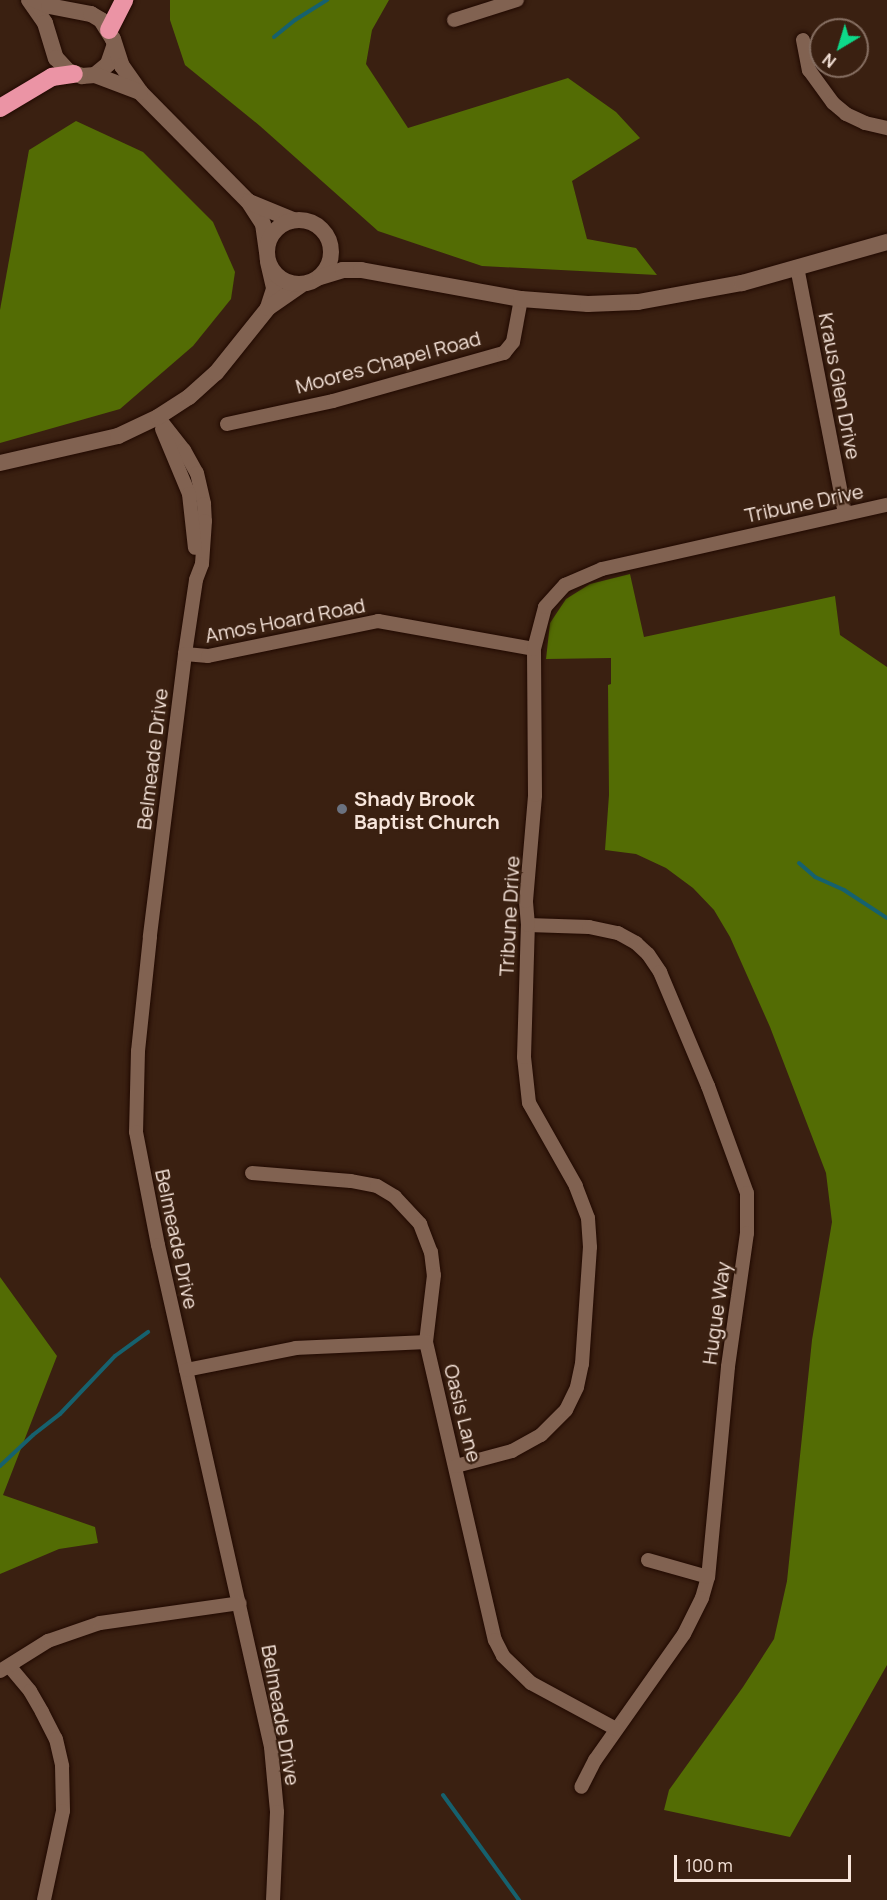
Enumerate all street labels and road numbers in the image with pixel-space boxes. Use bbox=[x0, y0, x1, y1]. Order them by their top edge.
street label: Kraus Glen Drive bbox=[814, 311, 866, 461]
street label: Moores Chapel Road bbox=[293, 326, 483, 398]
street label: Tribune Drive bbox=[742, 479, 866, 527]
street label: Amos Hoard Road bbox=[203, 593, 367, 647]
street label: Belmeade Drive bbox=[131, 687, 173, 831]
street label: Tribune Drive bbox=[494, 855, 524, 977]
street label: Belmeade Drive bbox=[150, 1167, 204, 1311]
street label: Hugue Way bbox=[697, 1260, 735, 1366]
street label: Oasis Lane bbox=[439, 1362, 487, 1464]
street label: Belmeade Drive bbox=[257, 1643, 305, 1787]

